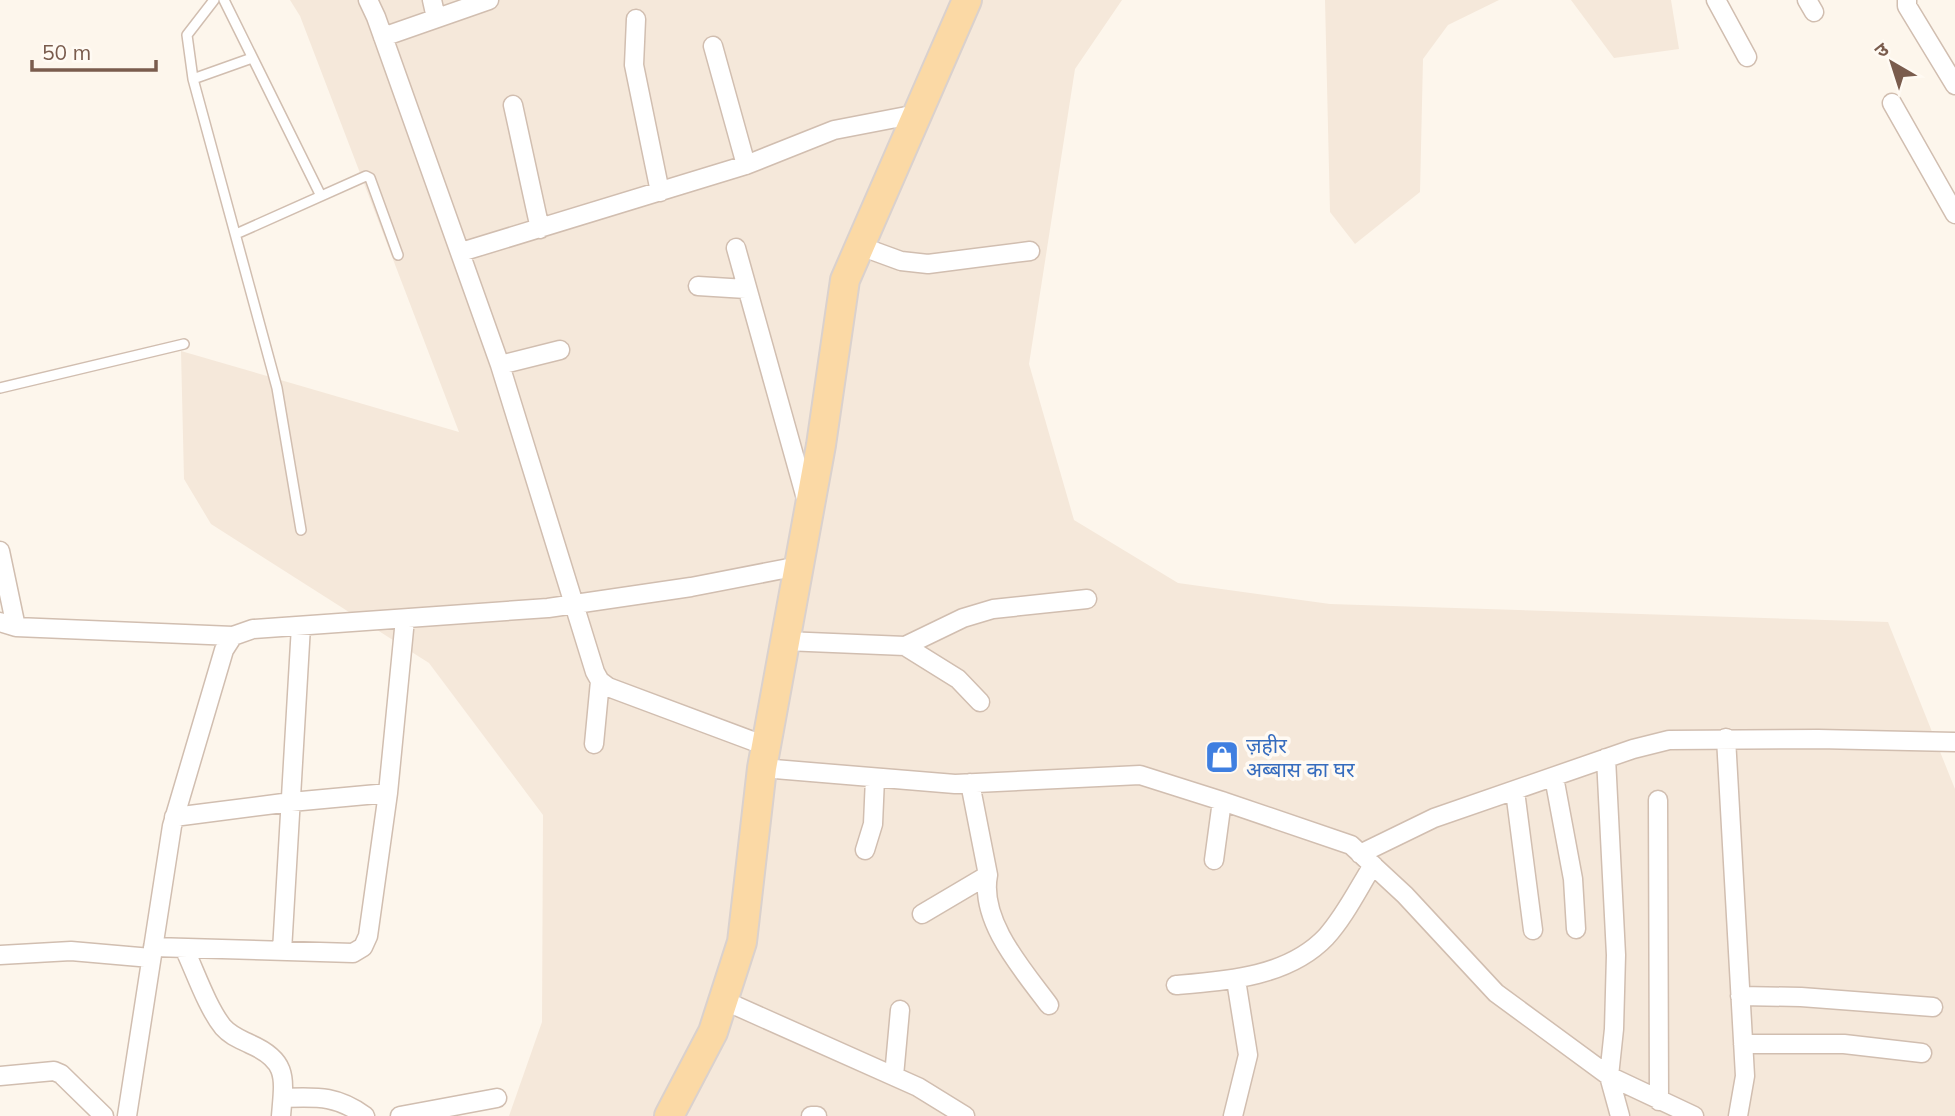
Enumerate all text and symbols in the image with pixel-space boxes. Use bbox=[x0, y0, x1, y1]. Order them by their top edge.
scale bar bbox=[32, 28, 156, 72]
north arrow bbox=[1857, 28, 1927, 98]
text: उ bbox=[1869, 36, 1894, 63]
text: 50 m bbox=[42, 39, 91, 65]
place label: ज़हीर अब्बास का घर bbox=[1246, 732, 1355, 782]
shop icon: ज़हीर अब्बास का घर bbox=[1203, 738, 1241, 776]

